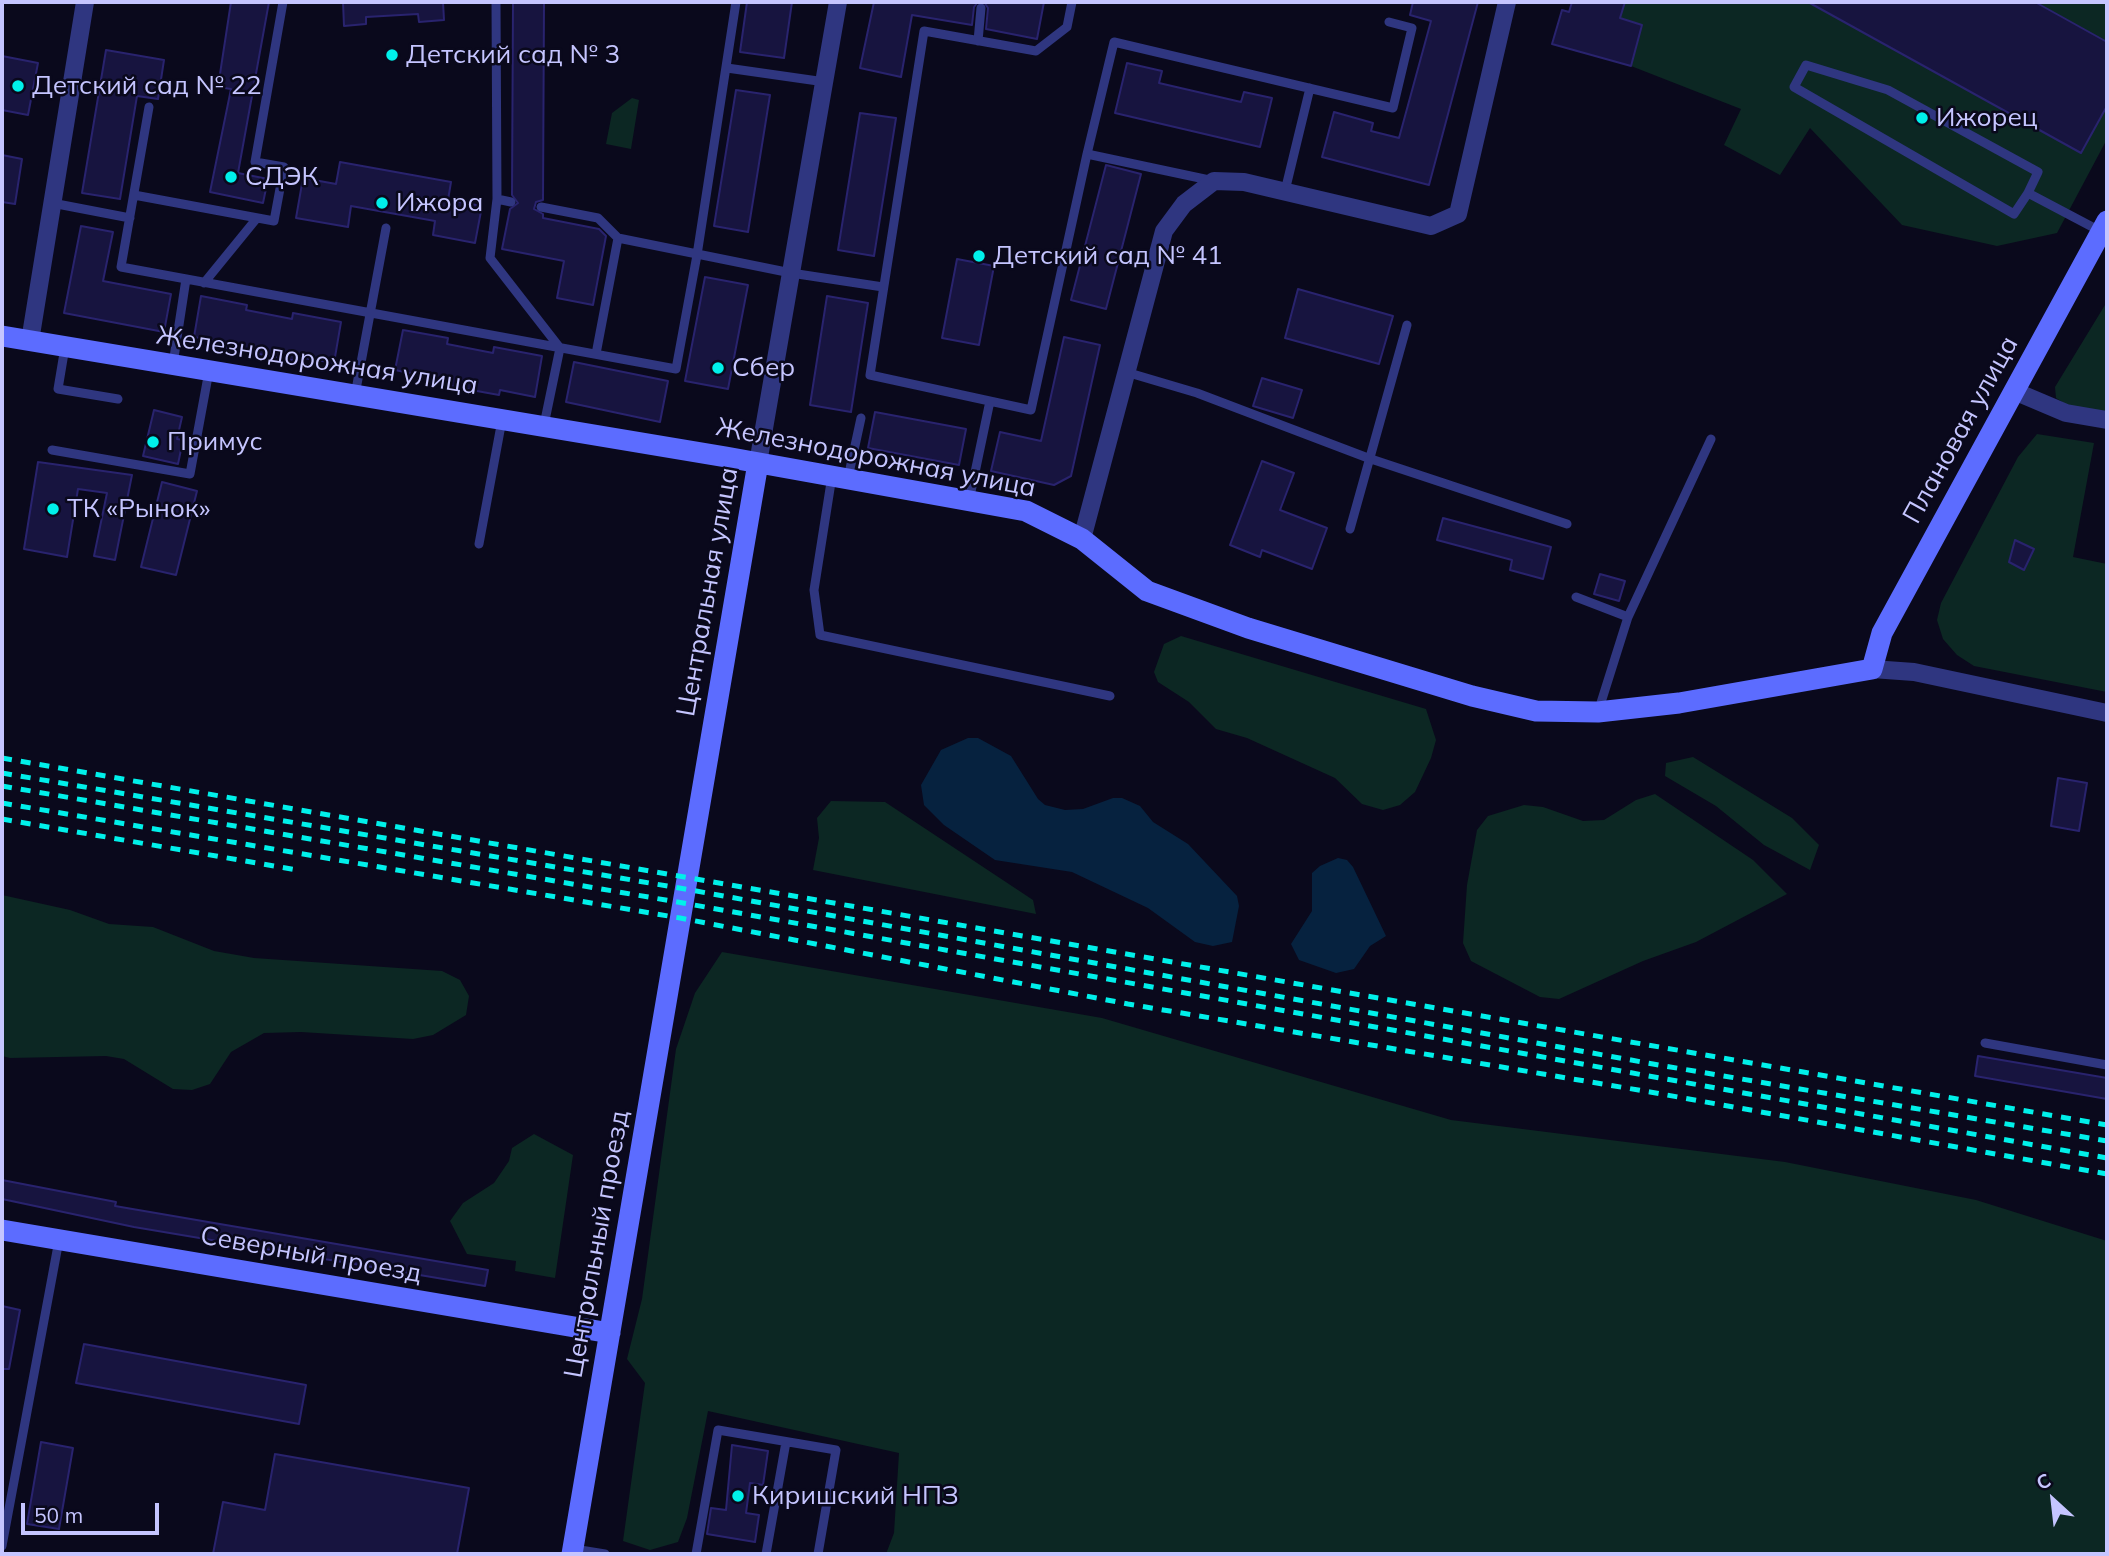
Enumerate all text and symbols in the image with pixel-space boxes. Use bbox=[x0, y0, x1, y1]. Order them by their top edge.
place label: Детский сад № 3 bbox=[406, 39, 620, 71]
marker: Детский сад № 3 bbox=[384, 47, 400, 63]
place label: Детский сад № 22 bbox=[32, 70, 262, 102]
marker: Детский сад № 22 bbox=[10, 78, 26, 94]
place label: Ижорец bbox=[1936, 102, 2038, 134]
marker: Ижорец bbox=[1914, 110, 1930, 126]
place label: СДЭК bbox=[245, 161, 319, 193]
marker: СДЭК bbox=[223, 169, 239, 185]
place label: Ижора bbox=[396, 187, 483, 219]
marker: Ижора bbox=[374, 195, 390, 211]
place label: Детский сад № 41 bbox=[993, 240, 1223, 272]
marker: Детский сад № 41 bbox=[971, 248, 987, 264]
street label: Железнодорожная улица bbox=[154, 320, 480, 402]
street label: Плановая улица bbox=[1897, 331, 2025, 529]
place label: Сбер bbox=[732, 352, 795, 384]
marker: Сбер bbox=[710, 360, 726, 376]
street label: Железнодорожная улица bbox=[714, 412, 1038, 504]
place label: Примус bbox=[167, 426, 263, 458]
marker: Примус bbox=[145, 434, 161, 450]
street label: Центральная улица bbox=[671, 465, 745, 719]
place label: ТК «Рынок» bbox=[67, 493, 210, 525]
marker: ТК «Рынок» bbox=[45, 501, 61, 517]
street label: Центральный проезд bbox=[558, 1108, 636, 1380]
street label: Северный проезд bbox=[198, 1220, 424, 1290]
north arrow bbox=[2018, 1465, 2088, 1535]
text: С bbox=[2032, 1468, 2055, 1495]
place label: Киришский НПЗ bbox=[752, 1480, 959, 1512]
marker: Киришский НПЗ bbox=[730, 1488, 746, 1504]
scale bar bbox=[24, 1490, 163, 1534]
text: 50 m bbox=[34, 1502, 83, 1528]

